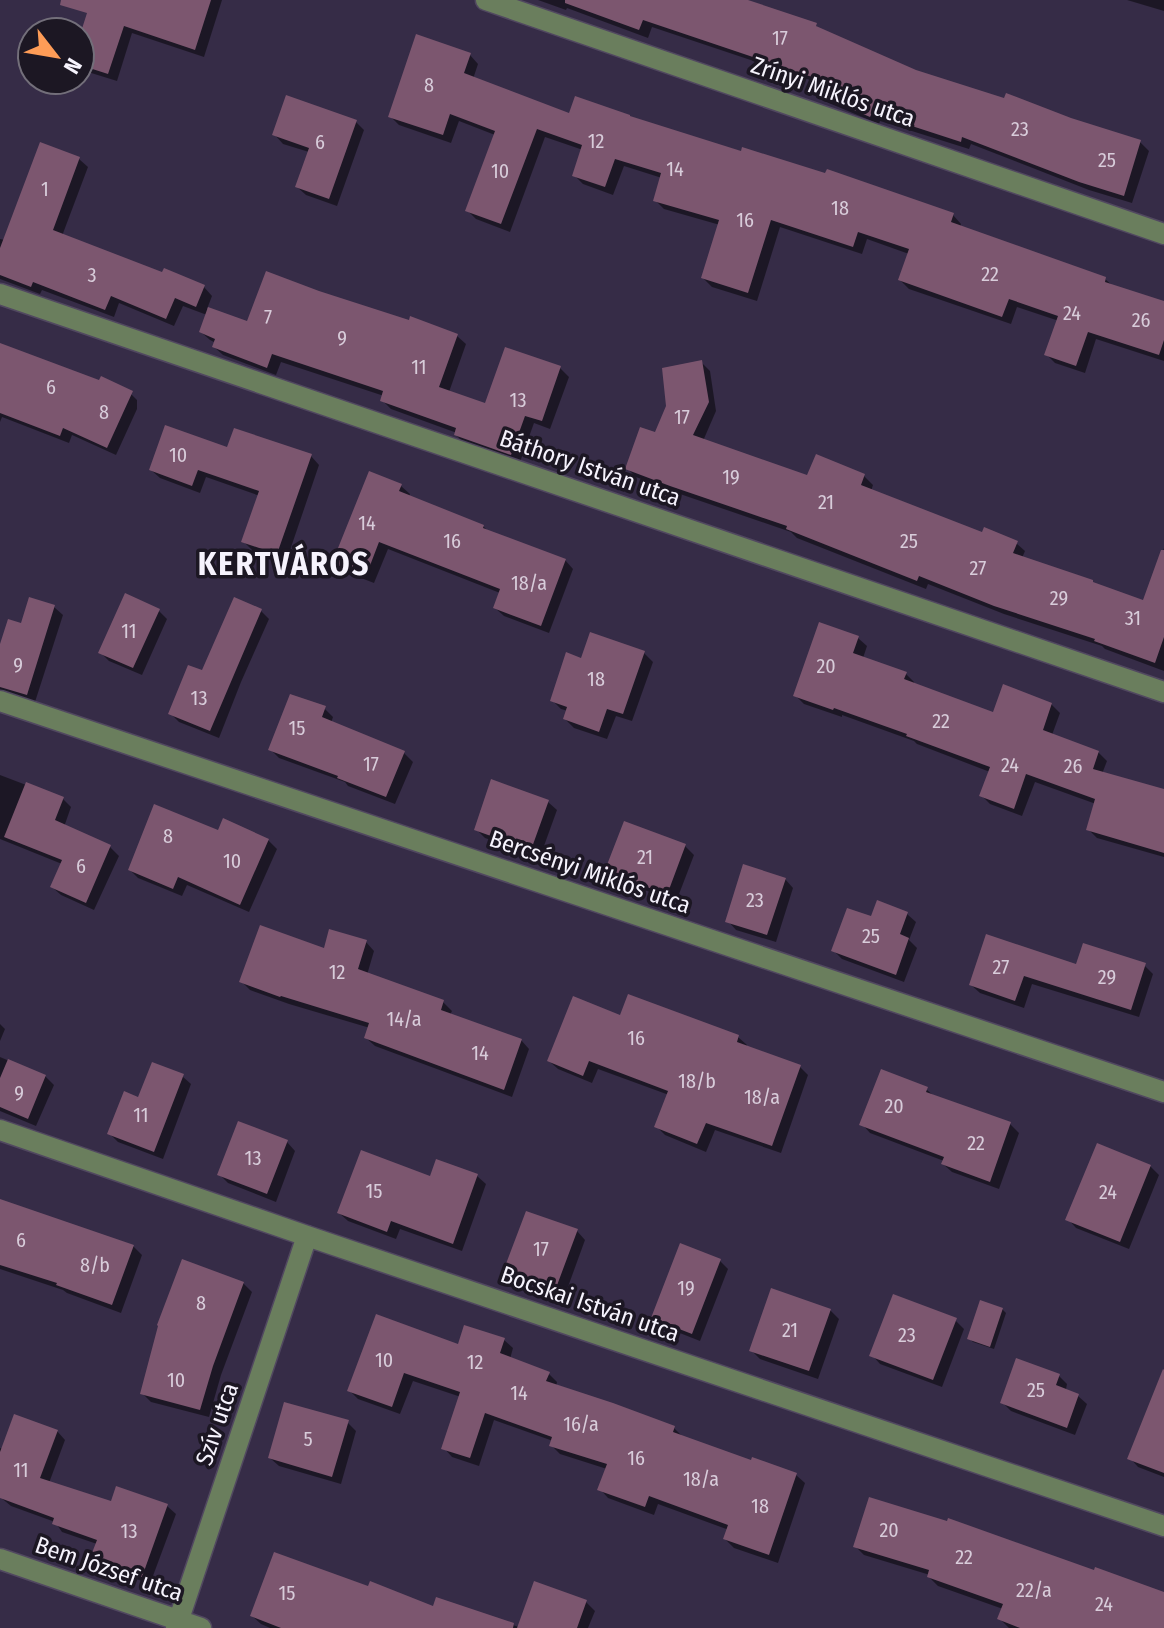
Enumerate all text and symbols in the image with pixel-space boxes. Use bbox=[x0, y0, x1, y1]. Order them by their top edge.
north arrow bbox=[16, 16, 96, 96]
house number: 17 bbox=[772, 26, 788, 50]
street label: Zrínyi Miklós utca bbox=[748, 51, 918, 133]
text: N bbox=[58, 53, 88, 79]
house number: 8 bbox=[424, 73, 434, 97]
house number: 23 bbox=[1011, 117, 1029, 141]
house number: 12 bbox=[588, 129, 604, 153]
house number: 6 bbox=[315, 130, 325, 154]
house number: 25 bbox=[1098, 148, 1116, 172]
house number: 14 bbox=[666, 157, 684, 181]
house number: 10 bbox=[491, 159, 509, 183]
house number: 1 bbox=[41, 177, 49, 201]
house number: 18 bbox=[831, 196, 849, 220]
house number: 16 bbox=[736, 208, 754, 232]
house number: 22 bbox=[981, 262, 999, 286]
house number: 3 bbox=[87, 263, 97, 287]
house number: 24 bbox=[1063, 301, 1081, 325]
house number: 7 bbox=[264, 305, 272, 329]
house number: 26 bbox=[1132, 308, 1150, 332]
house number: 9 bbox=[337, 326, 347, 350]
house number: 11 bbox=[411, 355, 427, 379]
house number: 6 bbox=[46, 375, 56, 399]
house number: 13 bbox=[510, 388, 526, 412]
house number: 8 bbox=[99, 400, 109, 424]
house number: 17 bbox=[674, 405, 690, 429]
street label: Báthory István utca bbox=[496, 424, 684, 512]
house number: 10 bbox=[169, 443, 187, 467]
house number: 19 bbox=[722, 465, 740, 489]
house number: 21 bbox=[818, 490, 834, 514]
house number: 14 bbox=[358, 511, 376, 535]
house number: 16 bbox=[443, 529, 461, 553]
house number: 25 bbox=[900, 529, 918, 553]
district label: KERTVÁROS bbox=[198, 543, 370, 583]
house number: 27 bbox=[970, 556, 986, 580]
house number: 18/a bbox=[511, 571, 547, 595]
house number: 29 bbox=[1050, 586, 1068, 610]
house number: 31 bbox=[1125, 606, 1141, 630]
house number: 11 bbox=[121, 619, 137, 643]
house number: 9 bbox=[13, 653, 23, 677]
house number: 20 bbox=[816, 654, 836, 678]
house number: 18 bbox=[587, 667, 605, 691]
house number: 13 bbox=[191, 686, 207, 710]
house number: 22 bbox=[932, 709, 950, 733]
house number: 15 bbox=[289, 716, 305, 740]
house number: 17 bbox=[363, 752, 379, 776]
house number: 24 bbox=[1001, 753, 1019, 777]
house number: 26 bbox=[1064, 754, 1082, 778]
house number: 8 bbox=[163, 824, 173, 848]
street label: Bercsényi Miklós utca bbox=[486, 824, 694, 920]
house number: 21 bbox=[637, 845, 653, 869]
house number: 10 bbox=[223, 849, 241, 873]
house number: 6 bbox=[76, 854, 86, 878]
house number: 23 bbox=[746, 888, 764, 912]
house number: 25 bbox=[862, 924, 880, 948]
house number: 27 bbox=[993, 955, 1009, 979]
house number: 12 bbox=[329, 960, 345, 984]
house number: 29 bbox=[1098, 965, 1116, 989]
house number: 14/a bbox=[386, 1007, 422, 1031]
house number: 16 bbox=[627, 1026, 645, 1050]
house number: 14 bbox=[471, 1041, 489, 1065]
house number: 18/b bbox=[678, 1069, 716, 1093]
house number: 9 bbox=[14, 1081, 24, 1105]
house number: 18/a bbox=[744, 1085, 780, 1109]
house number: 20 bbox=[884, 1094, 904, 1118]
house number: 11 bbox=[133, 1103, 149, 1127]
house number: 22 bbox=[967, 1131, 985, 1155]
house number: 13 bbox=[245, 1146, 261, 1170]
house number: 15 bbox=[366, 1179, 382, 1203]
house number: 24 bbox=[1099, 1180, 1117, 1204]
house number: 6 bbox=[16, 1228, 26, 1252]
house number: 17 bbox=[533, 1237, 549, 1261]
house number: 8/b bbox=[80, 1253, 110, 1277]
street label: Bocskai István utca bbox=[497, 1260, 683, 1348]
house number: 19 bbox=[677, 1276, 695, 1300]
house number: 8 bbox=[196, 1291, 206, 1315]
house number: 21 bbox=[782, 1318, 798, 1342]
house number: 23 bbox=[898, 1323, 916, 1347]
house number: 10 bbox=[375, 1348, 393, 1372]
house number: 12 bbox=[467, 1350, 483, 1374]
house number: 10 bbox=[167, 1368, 185, 1392]
house number: 25 bbox=[1027, 1378, 1045, 1402]
street label: Szív utca bbox=[190, 1379, 244, 1469]
house number: 14 bbox=[510, 1381, 528, 1405]
house number: 16/a bbox=[563, 1412, 599, 1436]
house number: 5 bbox=[303, 1427, 313, 1451]
house number: 16 bbox=[627, 1446, 645, 1470]
house number: 11 bbox=[13, 1458, 29, 1482]
house number: 18/a bbox=[683, 1467, 719, 1491]
house number: 18 bbox=[751, 1494, 769, 1518]
house number: 20 bbox=[879, 1518, 899, 1542]
house number: 13 bbox=[121, 1519, 137, 1543]
street label: Bem József utca bbox=[31, 1531, 187, 1607]
house number: 22 bbox=[955, 1545, 973, 1569]
house number: 22/a bbox=[1016, 1578, 1052, 1602]
house number: 15 bbox=[279, 1581, 295, 1605]
house number: 24 bbox=[1095, 1592, 1113, 1616]

